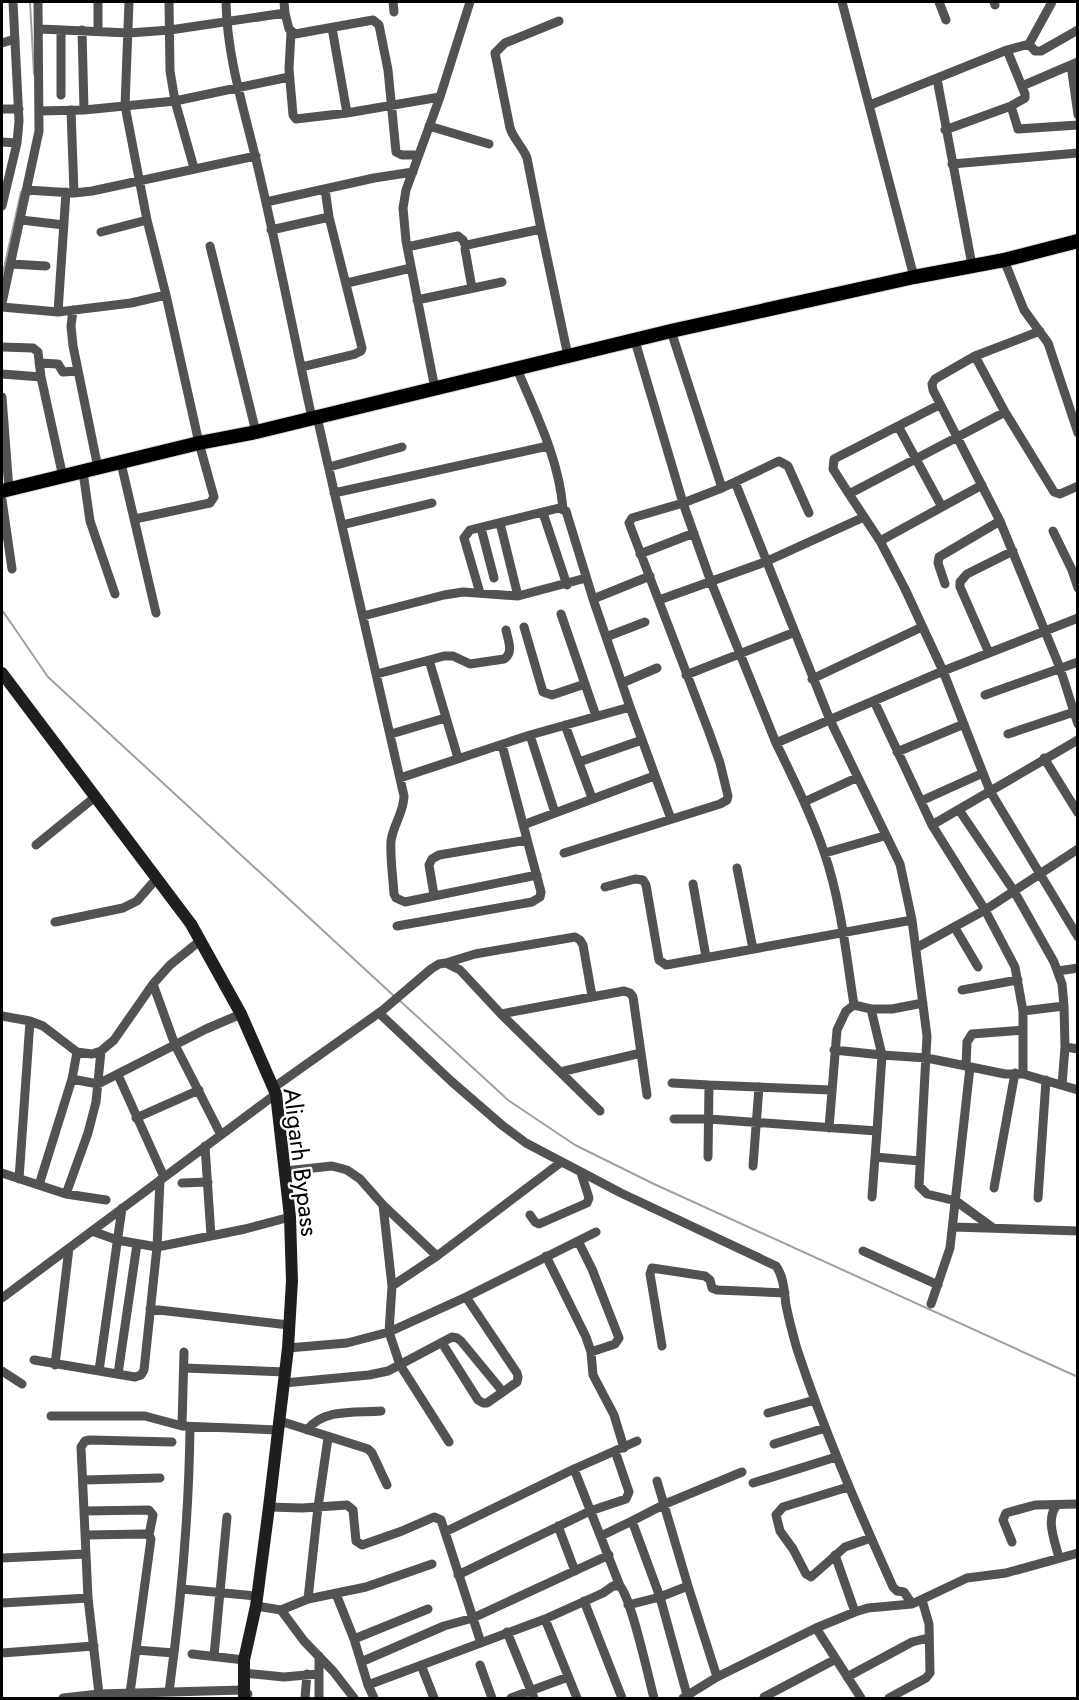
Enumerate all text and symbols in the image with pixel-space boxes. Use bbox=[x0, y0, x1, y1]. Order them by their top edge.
street label: Aligarh Bypass bbox=[275, 1086, 327, 1238]

